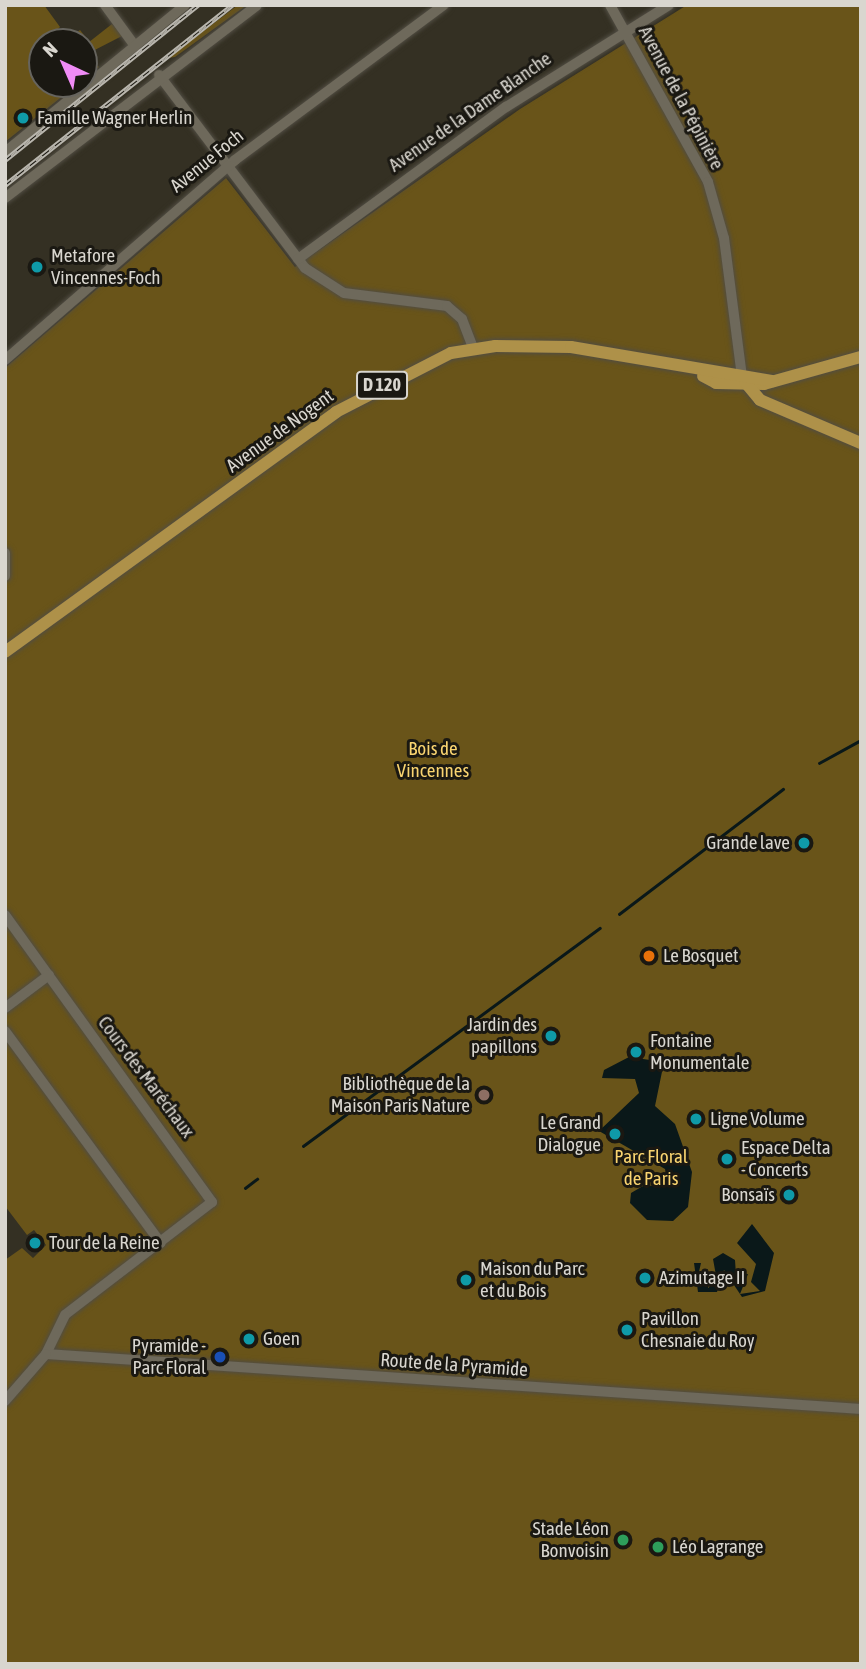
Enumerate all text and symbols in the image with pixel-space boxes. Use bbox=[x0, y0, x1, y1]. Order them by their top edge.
street label: Avenue de la Pépinière bbox=[634, 22, 728, 174]
north arrow bbox=[28, 28, 98, 98]
text: N bbox=[38, 38, 61, 61]
street label: Avenue de la Dame Blanche bbox=[384, 47, 556, 177]
place label: Famille Wagner Herlin bbox=[37, 107, 192, 129]
marker: Famille Wagner Herlin bbox=[15, 110, 31, 126]
street label: Avenue Foch bbox=[166, 125, 248, 197]
place label: Metafore Vincennes-Foch bbox=[51, 245, 161, 289]
marker: Metafore Vincennes-Foch bbox=[29, 259, 45, 275]
road number: D 120 bbox=[356, 370, 408, 400]
street label: Avenue de Nogent bbox=[222, 385, 338, 477]
park label: Bois de Vincennes bbox=[397, 738, 469, 782]
place label: Grande lave bbox=[706, 832, 790, 854]
marker: Grande lave bbox=[796, 835, 812, 851]
place label: Le Bosquet bbox=[663, 945, 739, 967]
marker: Le Bosquet bbox=[641, 948, 657, 964]
street label: Cours des Maréchaux bbox=[93, 1012, 199, 1142]
place label: Jardin des papillons bbox=[467, 1014, 537, 1058]
marker: Jardin des papillons bbox=[543, 1028, 559, 1044]
place label: Fontaine Monumentale bbox=[650, 1030, 749, 1074]
marker: Fontaine Monumentale bbox=[628, 1044, 644, 1060]
place label: Bibliothèque de la Maison Paris Nature bbox=[331, 1073, 470, 1117]
marker: Bibliothèque de la Maison Paris Nature bbox=[476, 1087, 492, 1103]
place label: Ligne Volume bbox=[710, 1108, 805, 1130]
marker: Ligne Volume bbox=[688, 1111, 704, 1127]
place label: Le Grand Dialogue bbox=[537, 1112, 601, 1156]
marker: Le Grand Dialogue bbox=[607, 1126, 623, 1142]
place label: Espace Delta - Concerts bbox=[741, 1137, 831, 1181]
park label: Parc Floral de Paris bbox=[614, 1146, 688, 1190]
marker: Espace Delta - Concerts bbox=[719, 1151, 735, 1167]
place label: Bonsaïs bbox=[721, 1184, 775, 1206]
marker: Bonsaïs bbox=[781, 1187, 797, 1203]
place label: Tour de la Reine bbox=[49, 1232, 160, 1254]
marker: Tour de la Reine bbox=[27, 1235, 43, 1251]
place label: Maison du Parc et du Bois bbox=[480, 1258, 585, 1302]
place label: Azimutage II bbox=[659, 1267, 745, 1289]
marker: Azimutage II bbox=[637, 1270, 653, 1286]
marker: Maison du Parc et du Bois bbox=[458, 1272, 474, 1288]
place label: Pavillon Chesnaie du Roy bbox=[641, 1308, 755, 1352]
marker: Pavillon Chesnaie du Roy bbox=[619, 1322, 635, 1338]
place label: Goen bbox=[263, 1328, 300, 1350]
marker: Goen bbox=[241, 1331, 257, 1347]
place label: Pyramide - Parc Floral bbox=[132, 1335, 206, 1379]
street label: Route de la Pyramide bbox=[380, 1348, 528, 1382]
marker: Pyramide - Parc Floral bbox=[212, 1349, 228, 1365]
place label: Stade Léon Bonvoisin bbox=[532, 1518, 609, 1562]
marker: Stade Léon Bonvoisin bbox=[615, 1532, 631, 1548]
place label: Léo Lagrange bbox=[672, 1536, 763, 1558]
marker: Léo Lagrange bbox=[650, 1539, 666, 1555]

